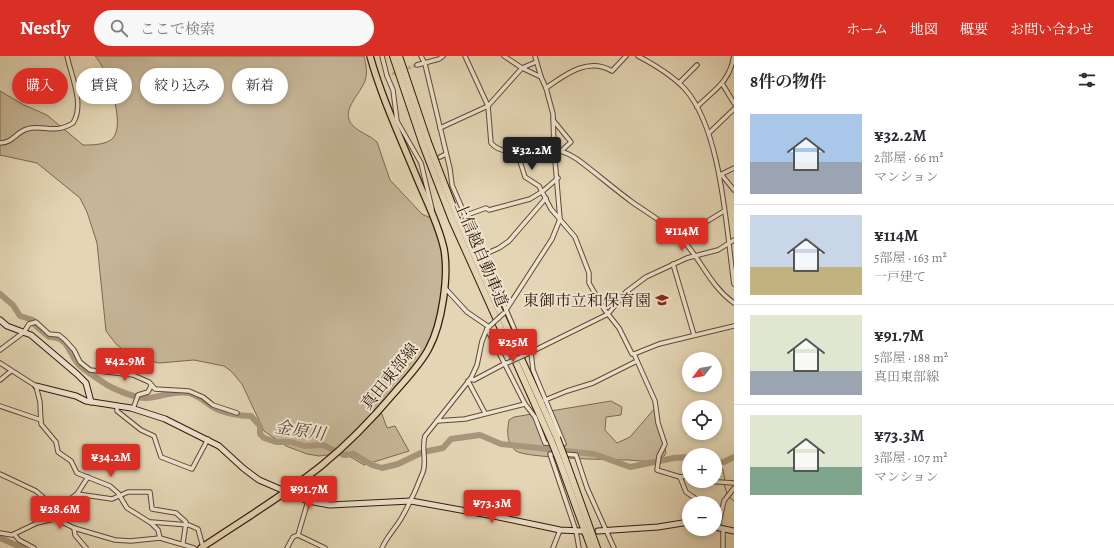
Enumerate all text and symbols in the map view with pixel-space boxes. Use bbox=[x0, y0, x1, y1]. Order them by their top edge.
search box bbox=[94, 10, 374, 46]
text: Nestly bbox=[20, 15, 70, 41]
icon: search bbox=[108, 17, 130, 39]
text: ここで検索 bbox=[140, 19, 215, 39]
text: ホーム bbox=[846, 20, 888, 39]
text: 地図 bbox=[910, 20, 938, 39]
text: 概要 bbox=[960, 20, 988, 39]
text: お問い合わせ bbox=[1010, 20, 1094, 39]
chip: 購入 bbox=[12, 68, 68, 104]
chip: 賃貸 bbox=[76, 68, 132, 104]
chip: 絞り込み bbox=[140, 68, 224, 104]
chip: 新着 bbox=[232, 68, 288, 104]
icon: filters bbox=[1076, 69, 1098, 91]
text: 8件の物件 bbox=[750, 70, 826, 93]
text: ¥32.2M bbox=[874, 124, 926, 147]
icon: home bbox=[782, 130, 830, 178]
pin: ¥32.2M bbox=[499, 137, 565, 171]
text: ¥32.2M bbox=[512, 141, 552, 158]
text: 2部屋 · 66 m² bbox=[874, 149, 944, 166]
text: マンション bbox=[874, 168, 938, 185]
street label: 上信越自動車道 bbox=[449, 199, 513, 310]
pin: ¥114M bbox=[654, 218, 710, 252]
text: ¥114M bbox=[665, 222, 699, 239]
text: ¥114M bbox=[874, 224, 918, 247]
icon: home bbox=[782, 231, 830, 279]
text: 5部屋 · 163 m² bbox=[874, 249, 947, 266]
text: 一戸建て bbox=[874, 268, 926, 285]
place label: 東御市立和保育園 bbox=[523, 290, 651, 312]
school or university icon: 東御市立和保育園 bbox=[654, 292, 670, 308]
text: ¥91.7M bbox=[874, 324, 924, 347]
pin: ¥25M bbox=[489, 329, 537, 363]
icon: home bbox=[782, 331, 830, 379]
text: ¥25M bbox=[498, 333, 528, 350]
street label: 真田東部線 bbox=[356, 339, 424, 415]
pin: ¥42.9M bbox=[92, 348, 158, 382]
text: 5部屋 · 188 m² bbox=[874, 349, 948, 366]
text: ¥42.9M bbox=[105, 352, 145, 369]
north arrow bbox=[682, 352, 722, 392]
map controls bbox=[682, 352, 722, 536]
text: 真田東部線 bbox=[874, 368, 939, 385]
button: locate bbox=[682, 400, 722, 440]
water label: 金原川 bbox=[273, 415, 329, 446]
text: ¥73.3M bbox=[874, 424, 925, 447]
icon: home bbox=[782, 431, 830, 479]
pin: ¥34.2M bbox=[78, 444, 144, 478]
text: ¥34.2M bbox=[91, 448, 131, 465]
button: + bbox=[682, 448, 722, 488]
text: 3部屋 · 107 m² bbox=[874, 449, 948, 466]
text: マンション bbox=[874, 468, 938, 485]
pin: ¥91.7M bbox=[276, 476, 342, 510]
text: ¥91.7M bbox=[290, 480, 328, 497]
pin: ¥73.3M bbox=[459, 490, 525, 524]
text: ¥73.3M bbox=[473, 494, 511, 511]
pin: ¥28.6M bbox=[27, 496, 93, 530]
button: − bbox=[682, 496, 722, 536]
text: ¥28.6M bbox=[40, 500, 80, 517]

